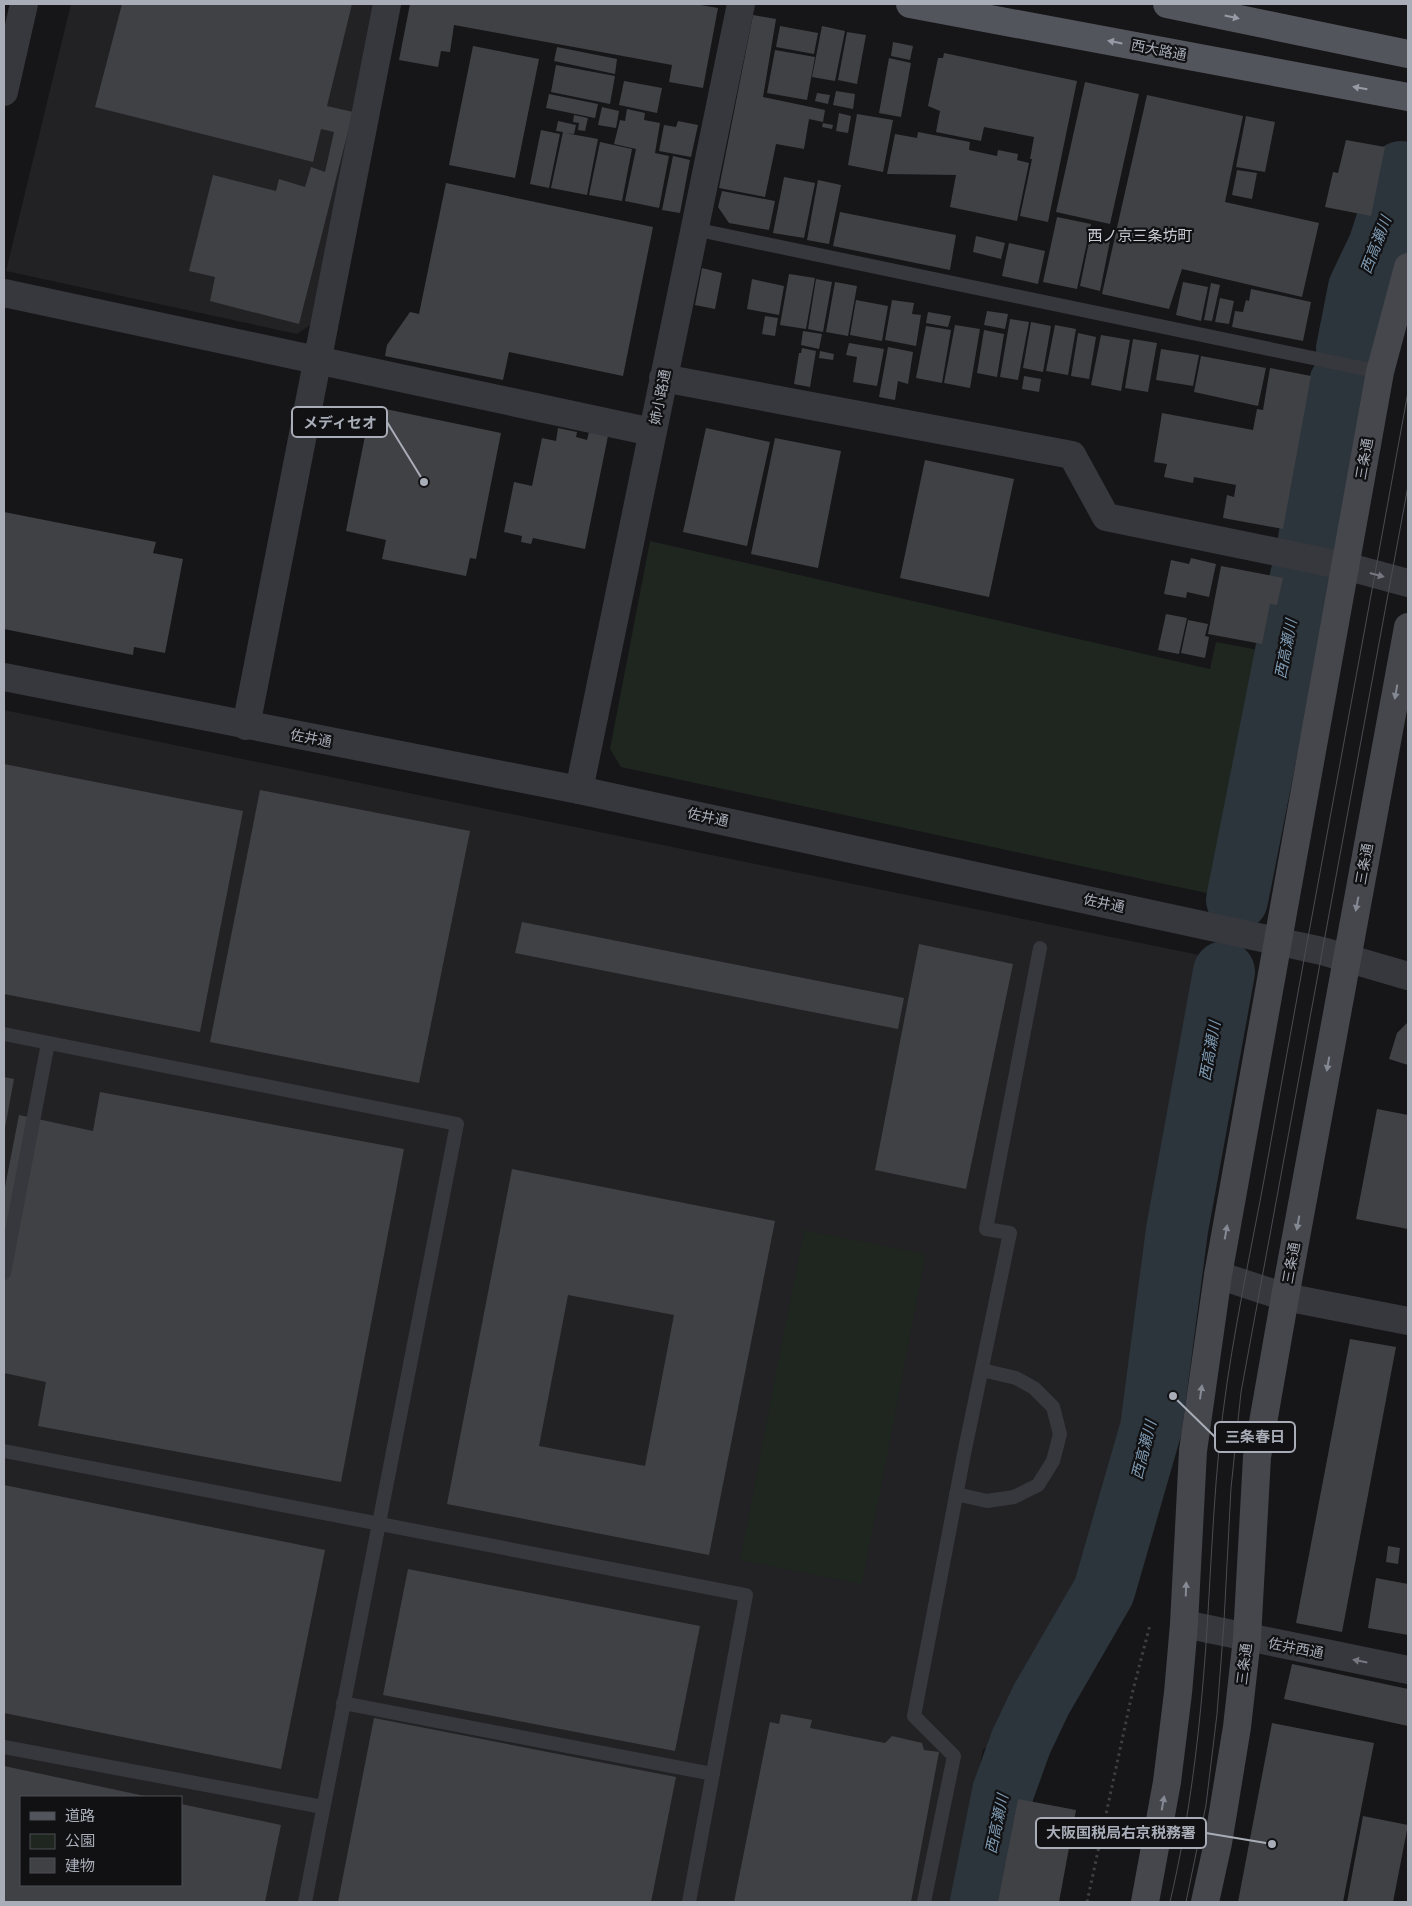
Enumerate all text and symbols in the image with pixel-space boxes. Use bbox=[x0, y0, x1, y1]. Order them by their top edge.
one-way arrow bbox=[1224, 14, 1240, 22]
street label: 西大路通 bbox=[1130, 36, 1188, 64]
one-way arrow bbox=[1106, 38, 1122, 46]
one-way arrow bbox=[1352, 84, 1368, 92]
water label: 西高瀬川 bbox=[1356, 212, 1396, 276]
district label: 西ノ京三条坊町 bbox=[1087, 226, 1193, 245]
street label: 姉小路通 bbox=[646, 368, 674, 426]
callout: メディセオ bbox=[292, 407, 387, 437]
text: メディセオ bbox=[303, 413, 377, 432]
street label: 三条通 bbox=[1351, 437, 1377, 481]
one-way arrow bbox=[1369, 571, 1384, 579]
water label: 西高瀬川 bbox=[1270, 616, 1301, 680]
one-way arrow bbox=[1392, 685, 1400, 701]
street label: 佐井通 bbox=[289, 725, 333, 751]
street label: 佐井通 bbox=[686, 804, 730, 830]
street label: 三条通 bbox=[1351, 842, 1377, 886]
street label: 佐井通 bbox=[1082, 890, 1126, 916]
one-way arrow bbox=[1353, 896, 1361, 911]
water label: 西高瀬川 bbox=[1195, 1018, 1224, 1082]
one-way arrow bbox=[1323, 1056, 1331, 1072]
one-way arrow bbox=[1294, 1216, 1302, 1232]
one-way arrow bbox=[1223, 1223, 1231, 1239]
street label: 三条通 bbox=[1278, 1241, 1304, 1285]
one-way arrow bbox=[1198, 1384, 1206, 1400]
water label: 西高瀬川 bbox=[1127, 1417, 1160, 1481]
callout: 三条春日 bbox=[1215, 1422, 1295, 1452]
text: 三条春日 bbox=[1225, 1427, 1285, 1446]
one-way arrow bbox=[1182, 1581, 1190, 1597]
street label: 佐井西通 bbox=[1267, 1634, 1325, 1662]
street label: 三条通 bbox=[1233, 1642, 1255, 1686]
one-way arrow bbox=[1352, 1656, 1368, 1664]
water label: 西高瀬川 bbox=[981, 1791, 1012, 1855]
one-way arrow bbox=[1160, 1794, 1168, 1810]
legend bbox=[20, 1796, 182, 1886]
text: 道路 bbox=[65, 1806, 95, 1825]
callout: 大阪国税局右京税務署 bbox=[1036, 1818, 1206, 1848]
text: 大阪国税局右京税務署 bbox=[1046, 1823, 1196, 1842]
text: 公園 bbox=[65, 1831, 95, 1850]
text: 建物 bbox=[65, 1856, 95, 1875]

